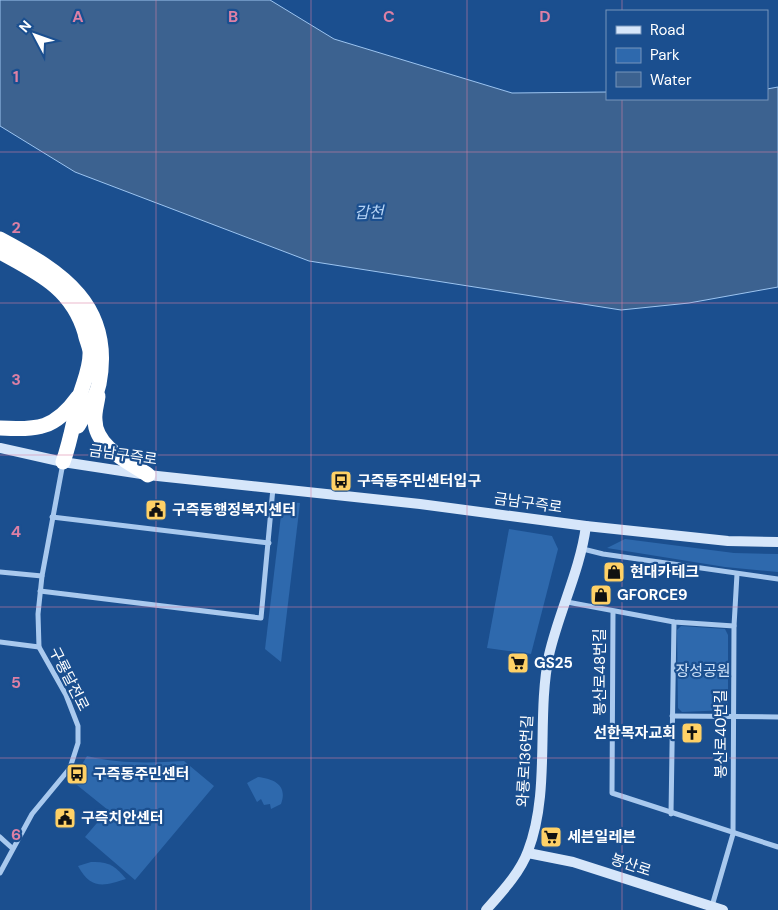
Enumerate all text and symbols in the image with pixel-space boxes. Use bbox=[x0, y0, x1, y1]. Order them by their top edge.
text: A bbox=[72, 6, 84, 27]
text: B bbox=[228, 6, 238, 27]
text: C bbox=[383, 6, 395, 27]
text: D bbox=[539, 6, 551, 27]
north arrow bbox=[10, 10, 60, 60]
legend bbox=[606, 10, 768, 100]
text: N bbox=[15, 17, 35, 36]
text: Road bbox=[650, 20, 685, 40]
text: Park bbox=[650, 45, 680, 65]
text: 1 bbox=[13, 66, 19, 87]
text: Water bbox=[650, 70, 692, 90]
water label: 갑천 bbox=[354, 202, 386, 223]
text: 2 bbox=[11, 217, 21, 238]
text: 3 bbox=[11, 369, 21, 390]
street label: 금남구즉로 bbox=[87, 440, 159, 470]
bus stop icon: 구즉동주민센터입구 bbox=[329, 469, 353, 493]
place label: 구즉동주민센터입구 bbox=[357, 471, 481, 491]
street label: 금남구즉로 bbox=[492, 488, 564, 518]
public building icon: 구즉동행정복지센터 bbox=[144, 498, 168, 522]
place label: 구즉동행정복지센터 bbox=[172, 500, 296, 520]
text: 4 bbox=[11, 521, 21, 542]
shop icon: 현대카테크 bbox=[602, 560, 626, 584]
place label: 현대카테크 bbox=[630, 562, 699, 582]
shop icon: GFORCE9 bbox=[589, 583, 613, 607]
place label: GFORCE9 bbox=[617, 585, 688, 605]
street label: 봉산로48번길 bbox=[590, 628, 610, 716]
street label: 구룡달전로 bbox=[44, 644, 94, 714]
supermarket icon: GS25 bbox=[506, 651, 530, 675]
place label: GS25 bbox=[534, 653, 573, 673]
park label: 장성공원 bbox=[675, 661, 731, 681]
text: 5 bbox=[11, 672, 21, 693]
street label: 봉산로40번길 bbox=[711, 690, 731, 778]
street label: 와룡로136번길 bbox=[513, 715, 537, 807]
church icon: 선한목자교회 bbox=[680, 721, 704, 745]
place label: 선한목자교회 bbox=[593, 723, 676, 743]
bus stop icon: 구즉동주민센터 bbox=[65, 762, 89, 786]
place label: 구즉동주민센터 bbox=[93, 764, 190, 784]
public building icon: 구즉치안센터 bbox=[53, 806, 77, 830]
place label: 구즉치안센터 bbox=[81, 808, 164, 828]
text: 6 bbox=[11, 824, 21, 845]
supermarket icon: 세븐일레븐 bbox=[539, 825, 563, 849]
place label: 세븐일레븐 bbox=[567, 827, 636, 847]
street label: 봉산로 bbox=[608, 849, 654, 881]

